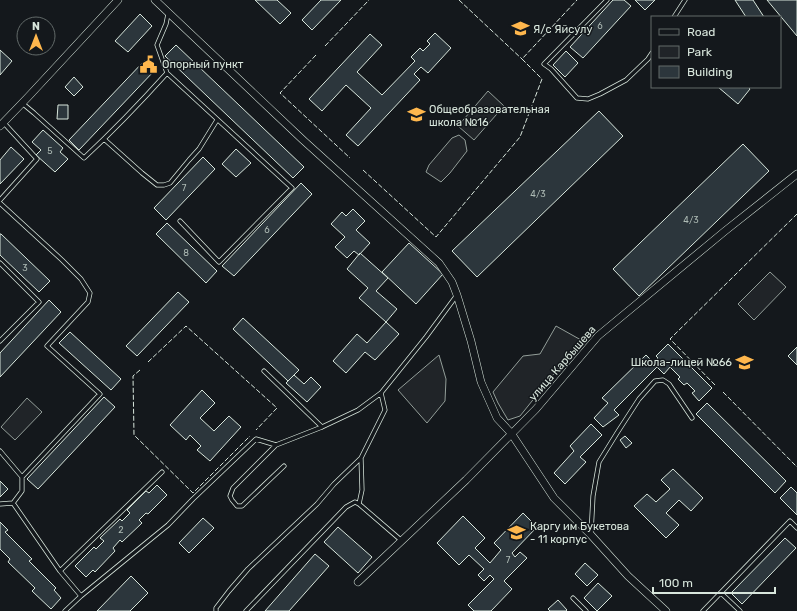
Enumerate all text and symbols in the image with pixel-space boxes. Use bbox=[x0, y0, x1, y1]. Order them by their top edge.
north arrow bbox=[16, 16, 56, 56]
legend bbox=[651, 16, 781, 88]
school or university icon: Я/c Яйсулу bbox=[510, 19, 530, 39]
text: N bbox=[32, 20, 40, 33]
house number: 6 bbox=[597, 21, 603, 31]
place label: Я/c Яйсулу bbox=[533, 23, 592, 36]
text: Road bbox=[687, 25, 715, 39]
text: Park bbox=[687, 45, 713, 59]
public building icon: Опорный пункт bbox=[139, 54, 159, 74]
place label: Опорный пункт bbox=[162, 58, 244, 71]
text: Building bbox=[687, 65, 733, 79]
place label: Общеобразовательная школа №16 bbox=[429, 103, 550, 129]
school or university icon: Общеобразовательная школа №16 bbox=[406, 105, 426, 125]
house number: 5 bbox=[47, 146, 53, 156]
house number: 7 bbox=[182, 183, 187, 193]
house number: 4/3 bbox=[530, 189, 546, 199]
house number: 4/3 bbox=[683, 215, 699, 225]
house number: 6 bbox=[264, 225, 270, 235]
house number: 8 bbox=[183, 248, 189, 258]
house number: 3 bbox=[22, 263, 28, 273]
street label: улица Карбышева bbox=[526, 323, 599, 404]
school or university icon: Школа-лицей №66 bbox=[735, 352, 755, 372]
place label: Школа-лицей №66 bbox=[631, 356, 732, 369]
place label: Каргу им Букетова - 11 корпус bbox=[530, 520, 629, 546]
school or university icon: Каргу им Букетова - 11 корпус bbox=[507, 522, 527, 542]
house number: 2 bbox=[118, 525, 124, 535]
house number: 7 bbox=[506, 555, 511, 565]
scale bar bbox=[653, 569, 775, 595]
text: 100 m bbox=[659, 576, 693, 590]

